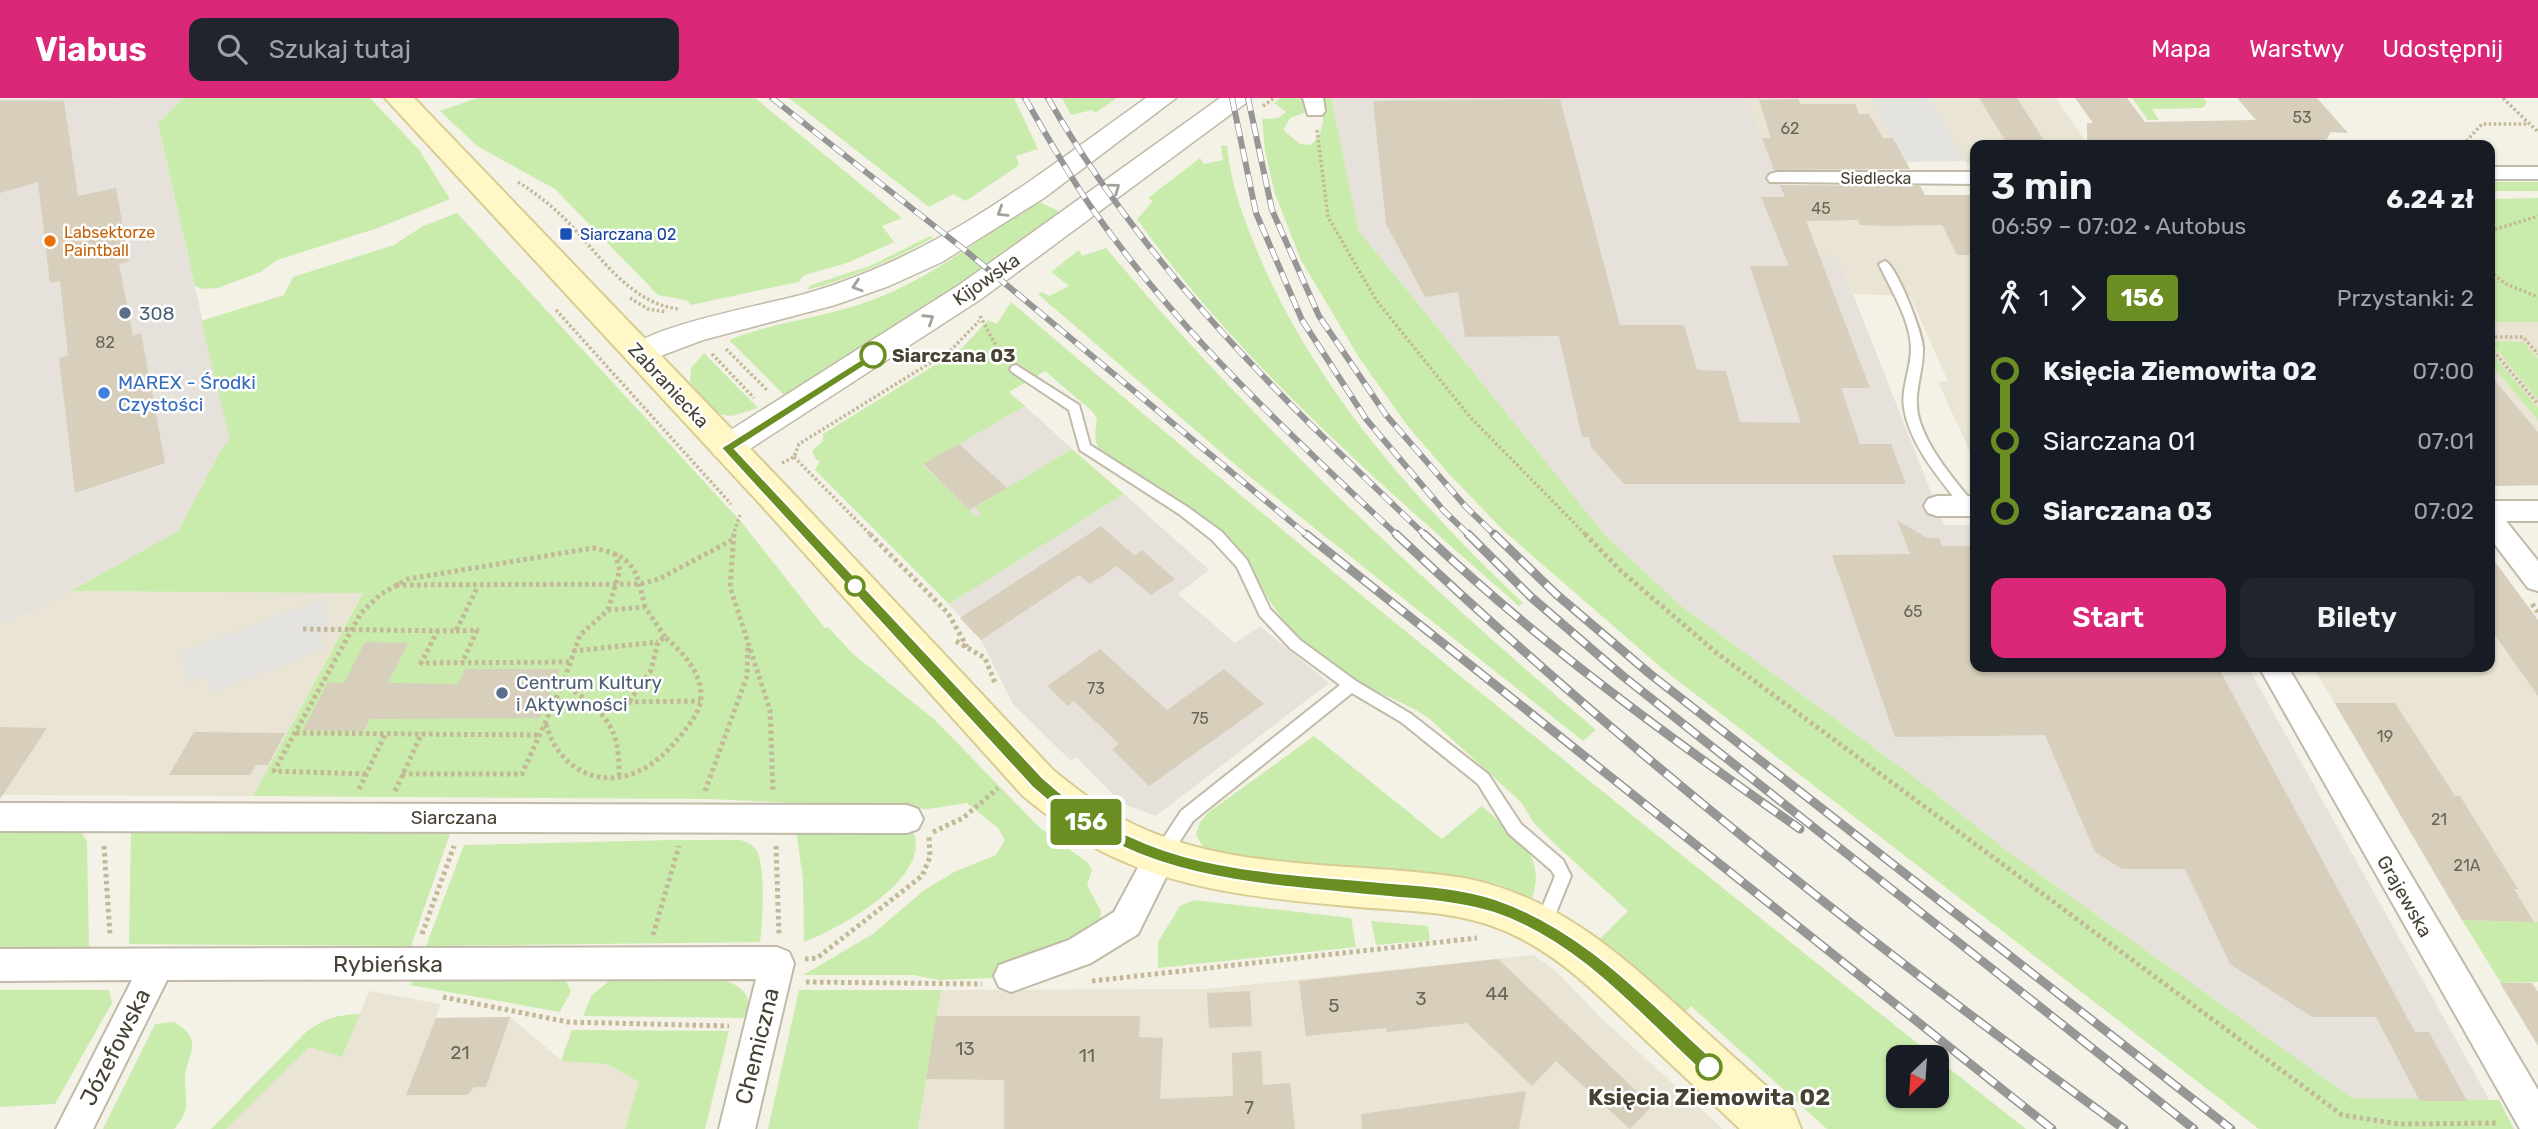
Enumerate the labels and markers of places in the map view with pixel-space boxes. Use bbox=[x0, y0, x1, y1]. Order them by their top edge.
place label: Labsektorze Paintball bbox=[64, 223, 155, 260]
place label: Siarczana 02 bbox=[580, 225, 676, 244]
marker: Siarczana 02 bbox=[558, 226, 574, 242]
marker: Labsektorze Paintball bbox=[42, 233, 58, 249]
place label: 308 bbox=[139, 302, 175, 325]
marker: 308 bbox=[117, 305, 133, 321]
marker: Siarczana 03 bbox=[860, 342, 886, 368]
place label: Siarczana 03 bbox=[892, 344, 1016, 367]
place label: MAREX - Środki Czystości bbox=[118, 371, 256, 416]
marker: MAREX - Środki Czystości bbox=[96, 385, 112, 401]
unlabelled marker bbox=[845, 576, 865, 596]
place label: Centrum Kultury i Aktywności bbox=[516, 671, 662, 716]
marker: Centrum Kultury i Aktywności bbox=[494, 685, 510, 701]
marker: Księcia Ziemowita 02 bbox=[1696, 1054, 1722, 1080]
place label: Księcia Ziemowita 02 bbox=[1588, 1083, 1830, 1111]

